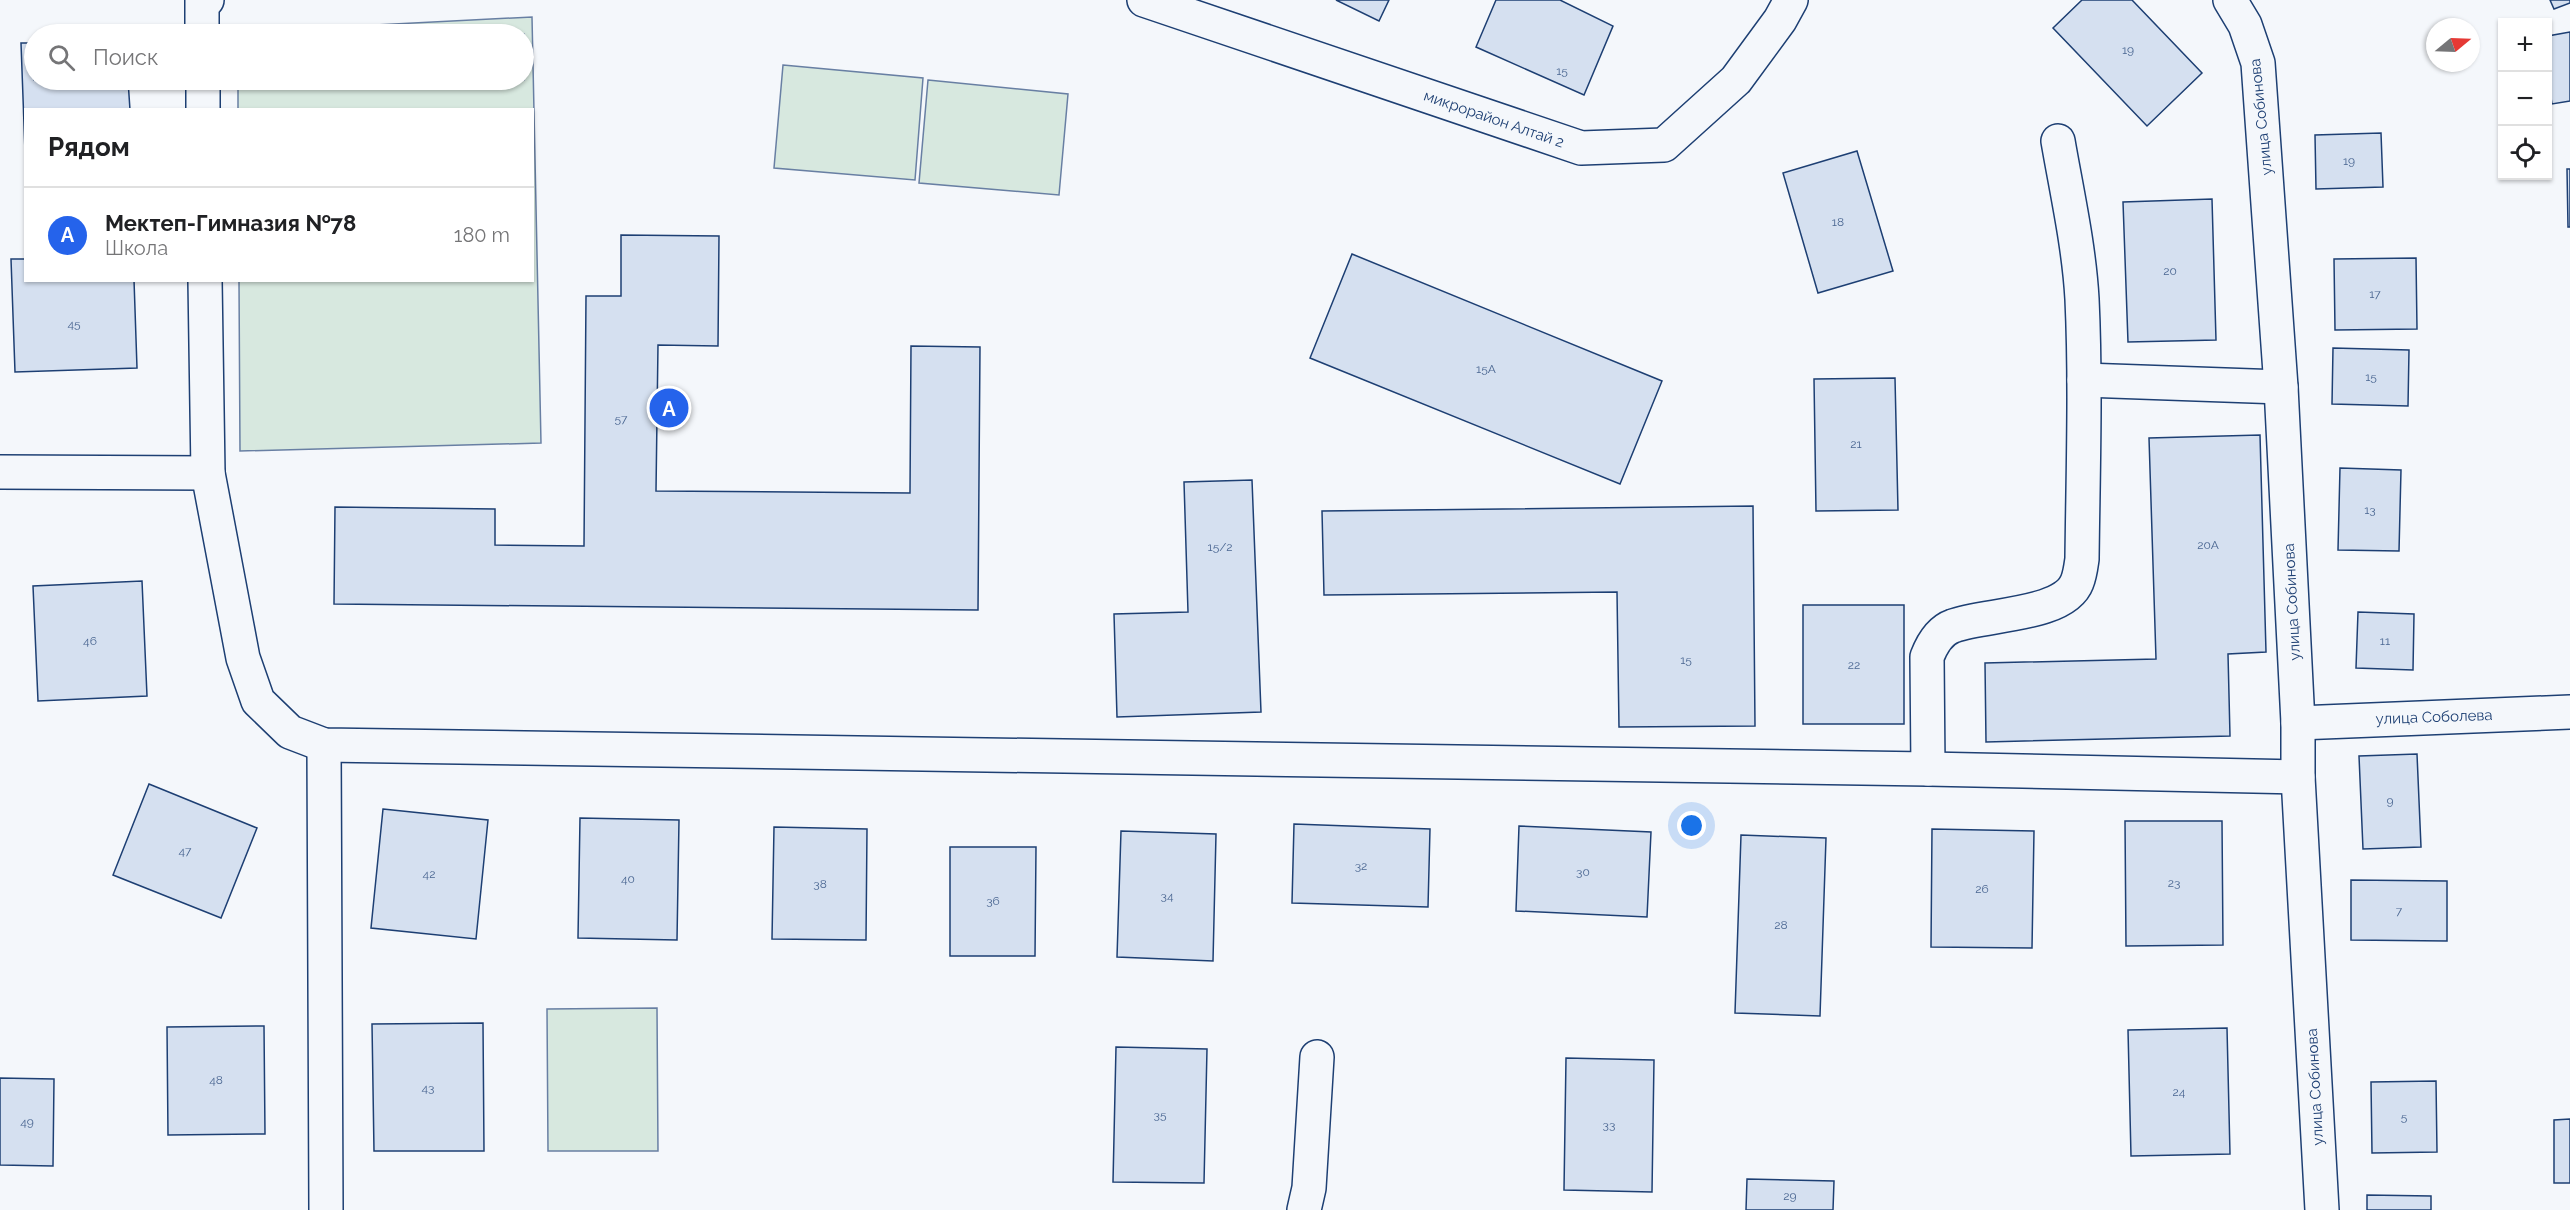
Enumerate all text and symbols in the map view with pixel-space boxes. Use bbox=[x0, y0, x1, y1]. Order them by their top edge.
north arrow bbox=[2426, 18, 2480, 72]
map controls bbox=[2498, 18, 2552, 180]
button: + bbox=[2498, 18, 2552, 72]
search box bbox=[24, 24, 534, 90]
icon: search bbox=[45, 41, 78, 74]
house number: 19 bbox=[2122, 43, 2134, 57]
text: Поиск bbox=[93, 44, 158, 70]
street label: улица Собинова bbox=[2246, 58, 2276, 176]
house number: 15 bbox=[1556, 64, 1568, 78]
button: − bbox=[2498, 72, 2552, 126]
street label: микрорайон Алтай 2 bbox=[1421, 87, 1567, 152]
button: locate bbox=[2498, 126, 2552, 180]
text: Рядом bbox=[48, 132, 130, 162]
house number: 19 bbox=[2343, 154, 2355, 168]
text: Мектеп-Гимназия №78 bbox=[105, 210, 356, 236]
house number: 18 bbox=[1832, 215, 1844, 229]
text: A bbox=[61, 223, 74, 247]
text: 180 m bbox=[454, 223, 510, 247]
text: Школа bbox=[105, 236, 168, 260]
house number: 20 bbox=[2163, 264, 2177, 278]
house number: 17 bbox=[2369, 287, 2381, 301]
house number: 45 bbox=[67, 317, 81, 331]
house number: 15А bbox=[1476, 362, 1496, 376]
house number: 15 bbox=[2365, 370, 2377, 384]
pin: A bbox=[650, 386, 688, 430]
house number: 57 bbox=[615, 412, 628, 426]
house number: 21 bbox=[1850, 437, 1862, 451]
house number: 13 bbox=[2364, 503, 2376, 517]
house number: 20А bbox=[2197, 538, 2219, 552]
house number: 15/2 bbox=[1208, 540, 1232, 554]
street label: улица Собинова bbox=[2280, 543, 2304, 661]
house number: 46 bbox=[83, 634, 97, 648]
house number: 11 bbox=[2380, 634, 2390, 648]
house number: 15 bbox=[1680, 653, 1692, 667]
house number: 22 bbox=[1848, 658, 1860, 672]
street label: улица Соболева bbox=[2375, 706, 2493, 728]
house number: 9 bbox=[2386, 794, 2394, 808]
your location bbox=[1677, 811, 1706, 840]
house number: 47 bbox=[179, 844, 192, 858]
house number: 32 bbox=[1355, 859, 1367, 873]
house number: 30 bbox=[1576, 865, 1590, 879]
house number: 42 bbox=[423, 867, 435, 881]
house number: 40 bbox=[621, 872, 635, 886]
house number: 23 bbox=[2168, 876, 2180, 890]
house number: 38 bbox=[813, 877, 827, 891]
house number: 26 bbox=[1975, 882, 1989, 896]
house number: 34 bbox=[1161, 889, 1174, 903]
house number: 36 bbox=[986, 894, 1000, 908]
house number: 7 bbox=[2396, 904, 2403, 918]
house number: 28 bbox=[1774, 918, 1788, 932]
street label: улица Собинова bbox=[2303, 1028, 2327, 1146]
house number: 48 bbox=[209, 1073, 223, 1087]
house number: 43 bbox=[422, 1081, 434, 1095]
house number: 24 bbox=[2173, 1085, 2186, 1099]
house number: 35 bbox=[1154, 1108, 1167, 1122]
house number: 5 bbox=[2401, 1110, 2408, 1124]
house number: 49 bbox=[20, 1115, 34, 1129]
house number: 33 bbox=[1603, 1118, 1615, 1132]
house number: 29 bbox=[1783, 1189, 1797, 1203]

